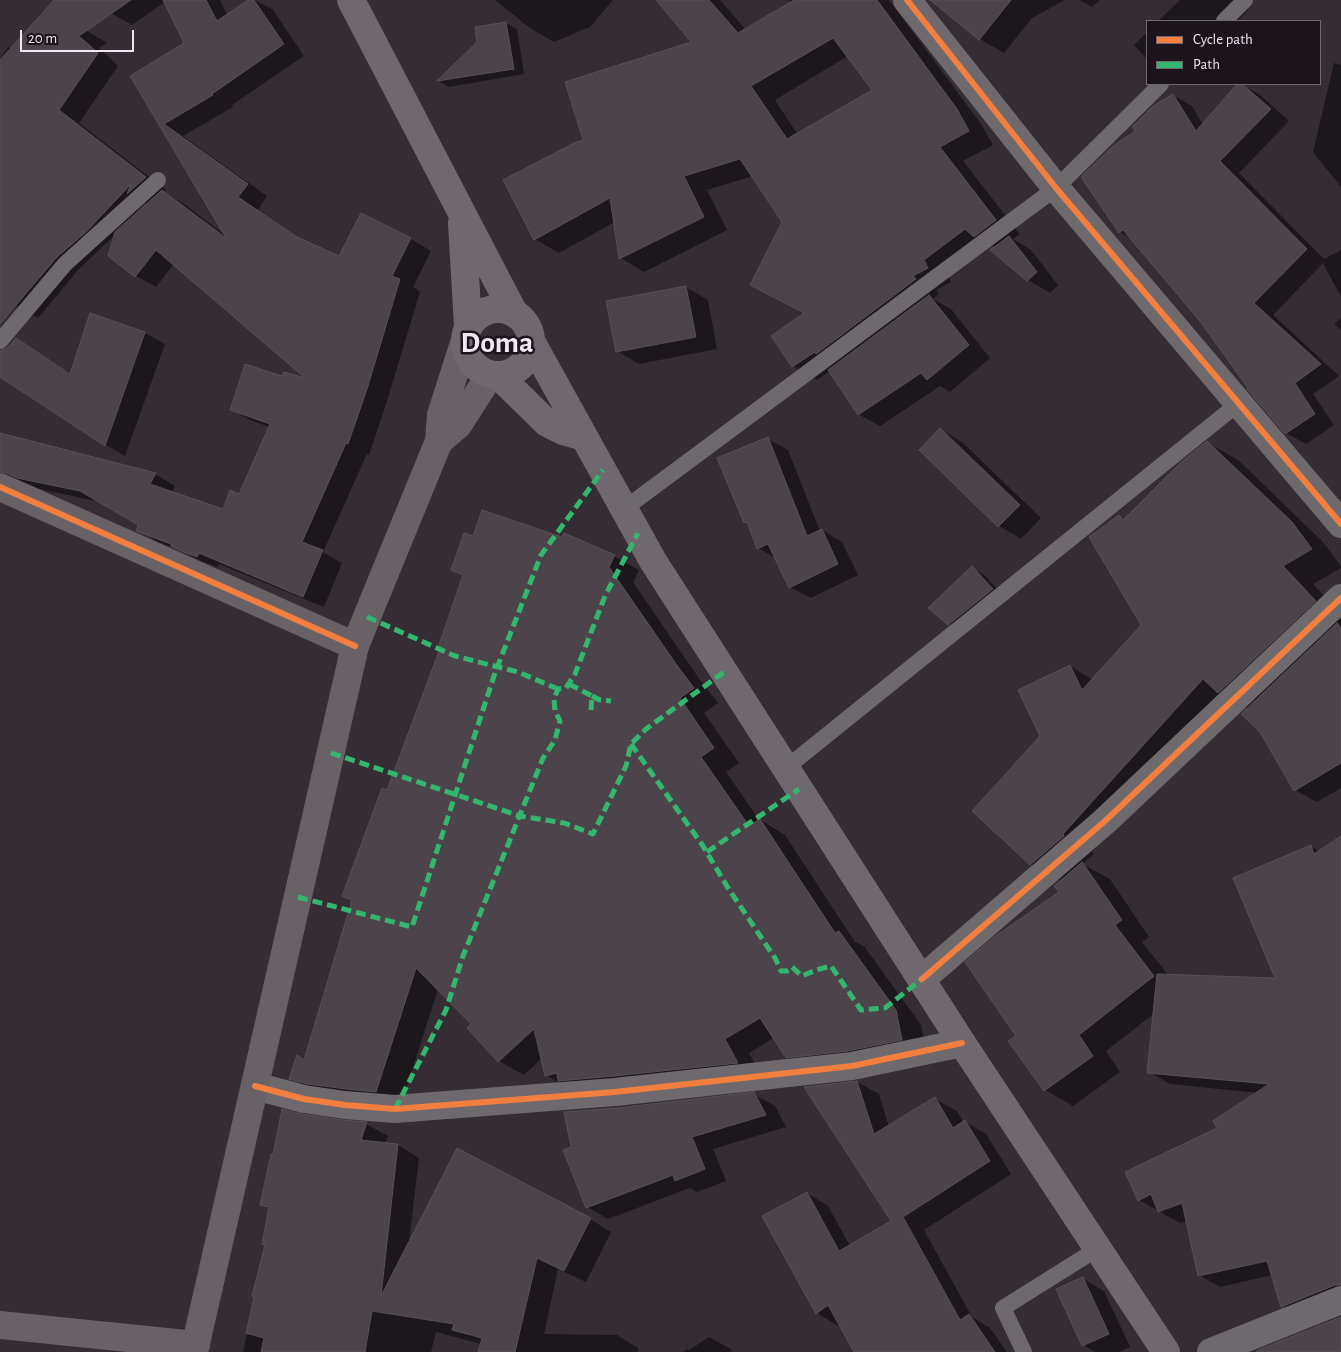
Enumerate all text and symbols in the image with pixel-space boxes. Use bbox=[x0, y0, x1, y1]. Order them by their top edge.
scale bar bbox=[22, 20, 136, 52]
legend bbox=[1146, 20, 1321, 85]
text: 20 m bbox=[28, 31, 57, 46]
text: Cycle path bbox=[1193, 32, 1253, 47]
text: Path bbox=[1193, 57, 1220, 72]
district label: Doma bbox=[461, 325, 533, 361]

